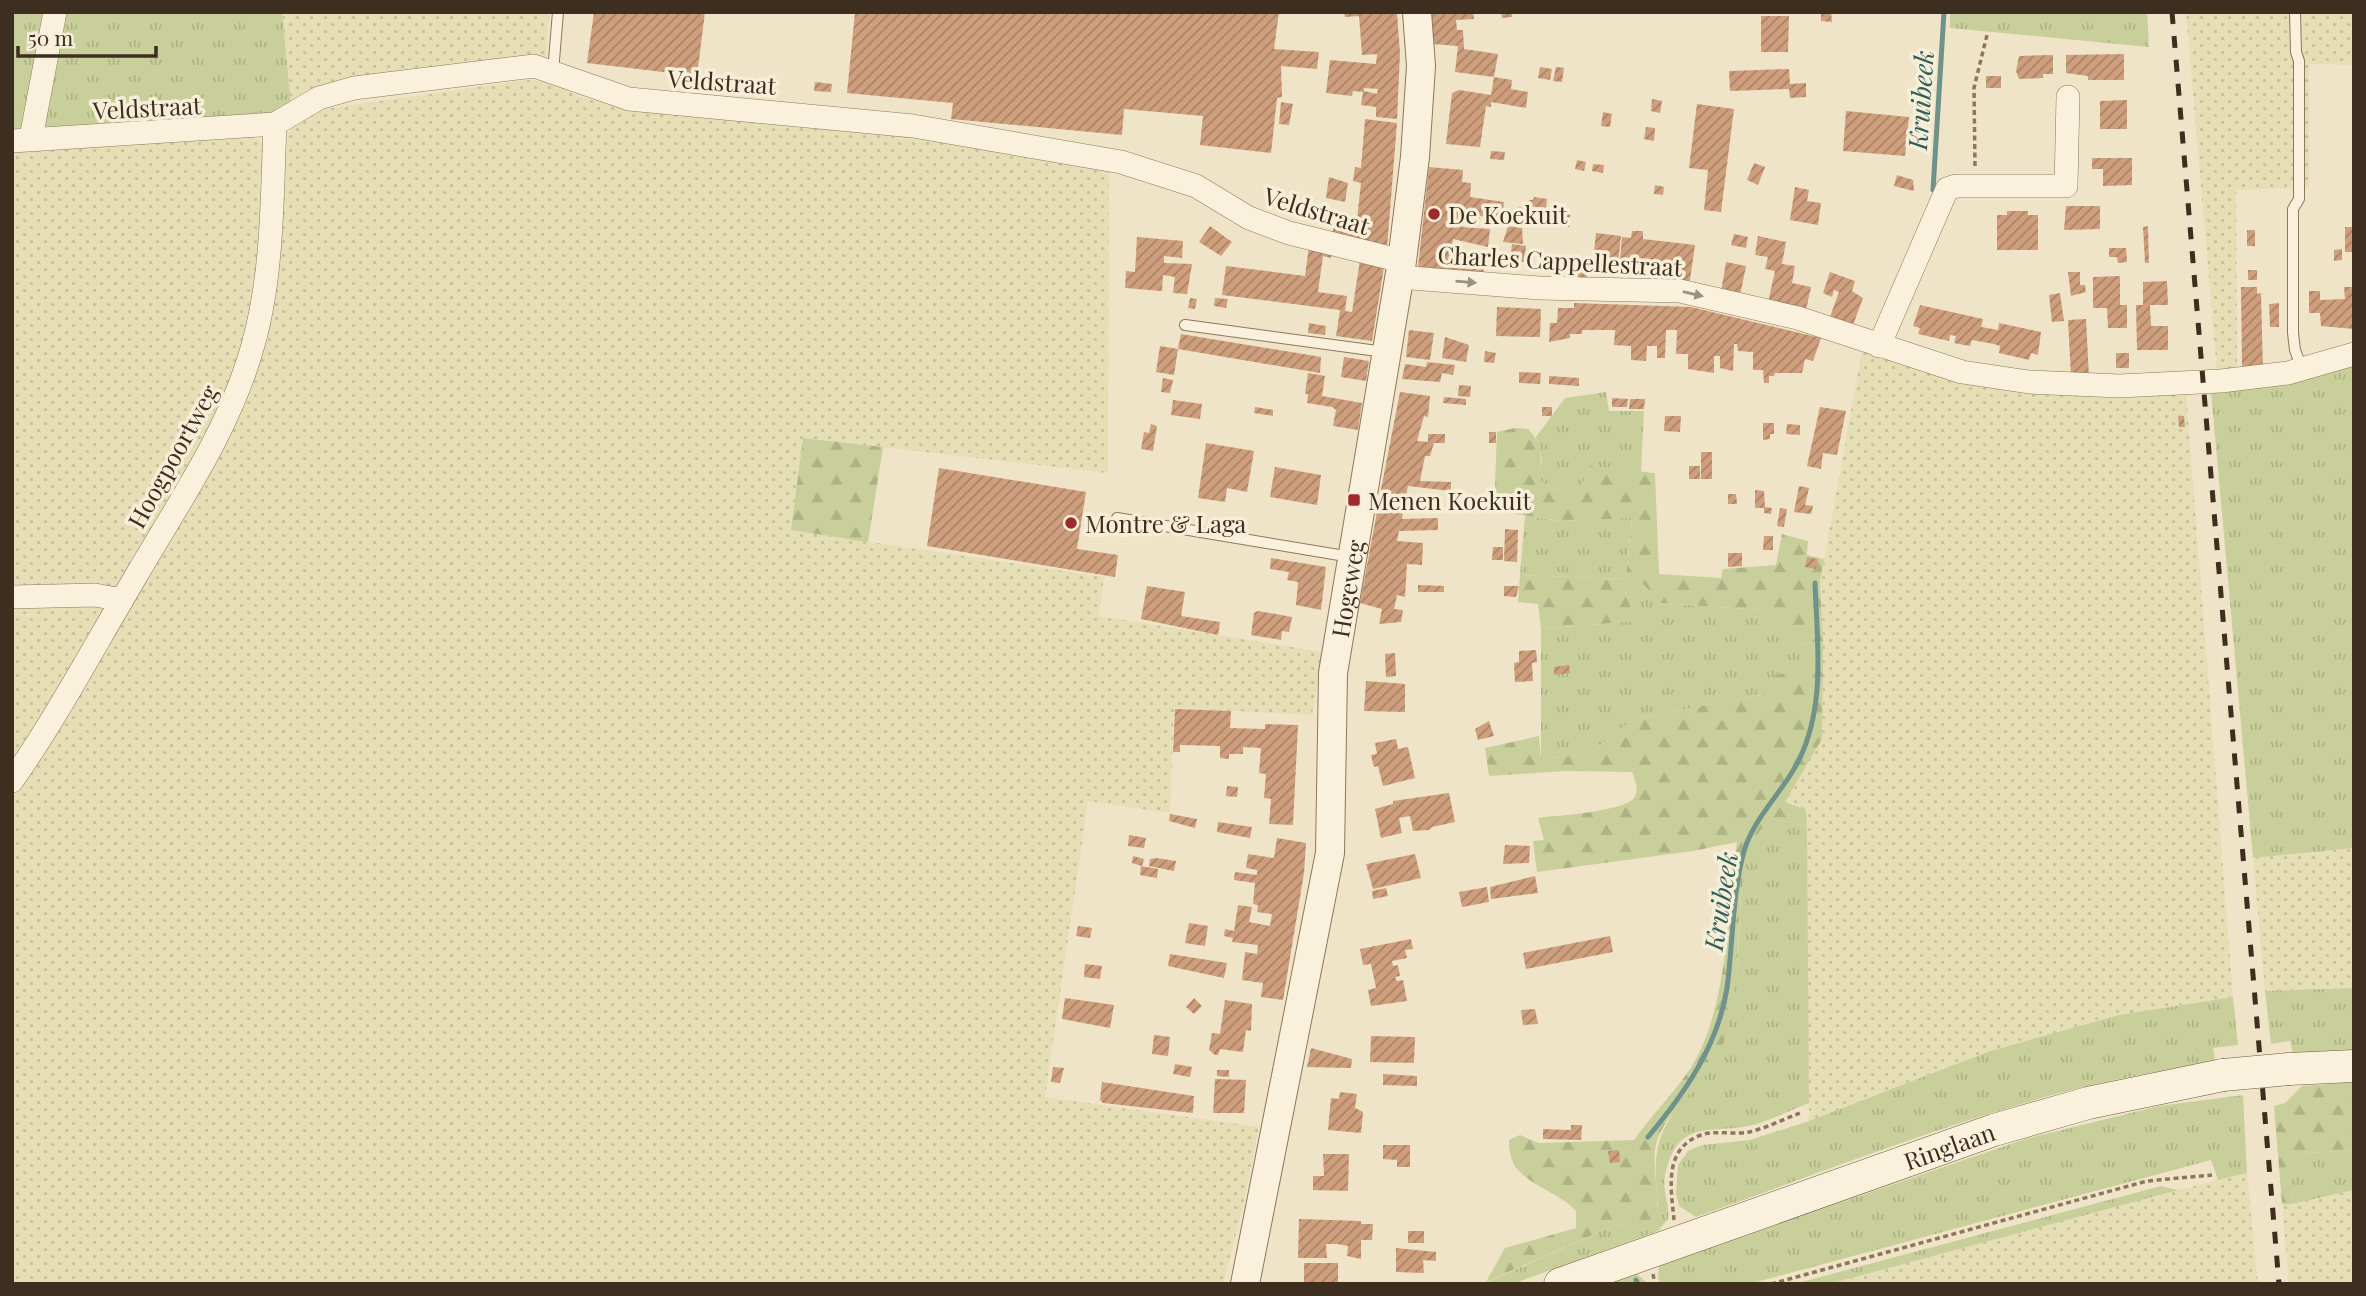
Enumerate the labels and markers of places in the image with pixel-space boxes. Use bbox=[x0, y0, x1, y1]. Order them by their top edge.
place label: De Koekuit bbox=[1448, 198, 1568, 230]
marker: De Koekuit bbox=[1426, 206, 1442, 222]
place label: Menen Koekuit bbox=[1368, 484, 1532, 516]
marker: Menen Koekuit bbox=[1346, 492, 1362, 508]
place label: Montre & Laga bbox=[1085, 507, 1246, 539]
marker: Montre & Laga bbox=[1063, 515, 1079, 531]

